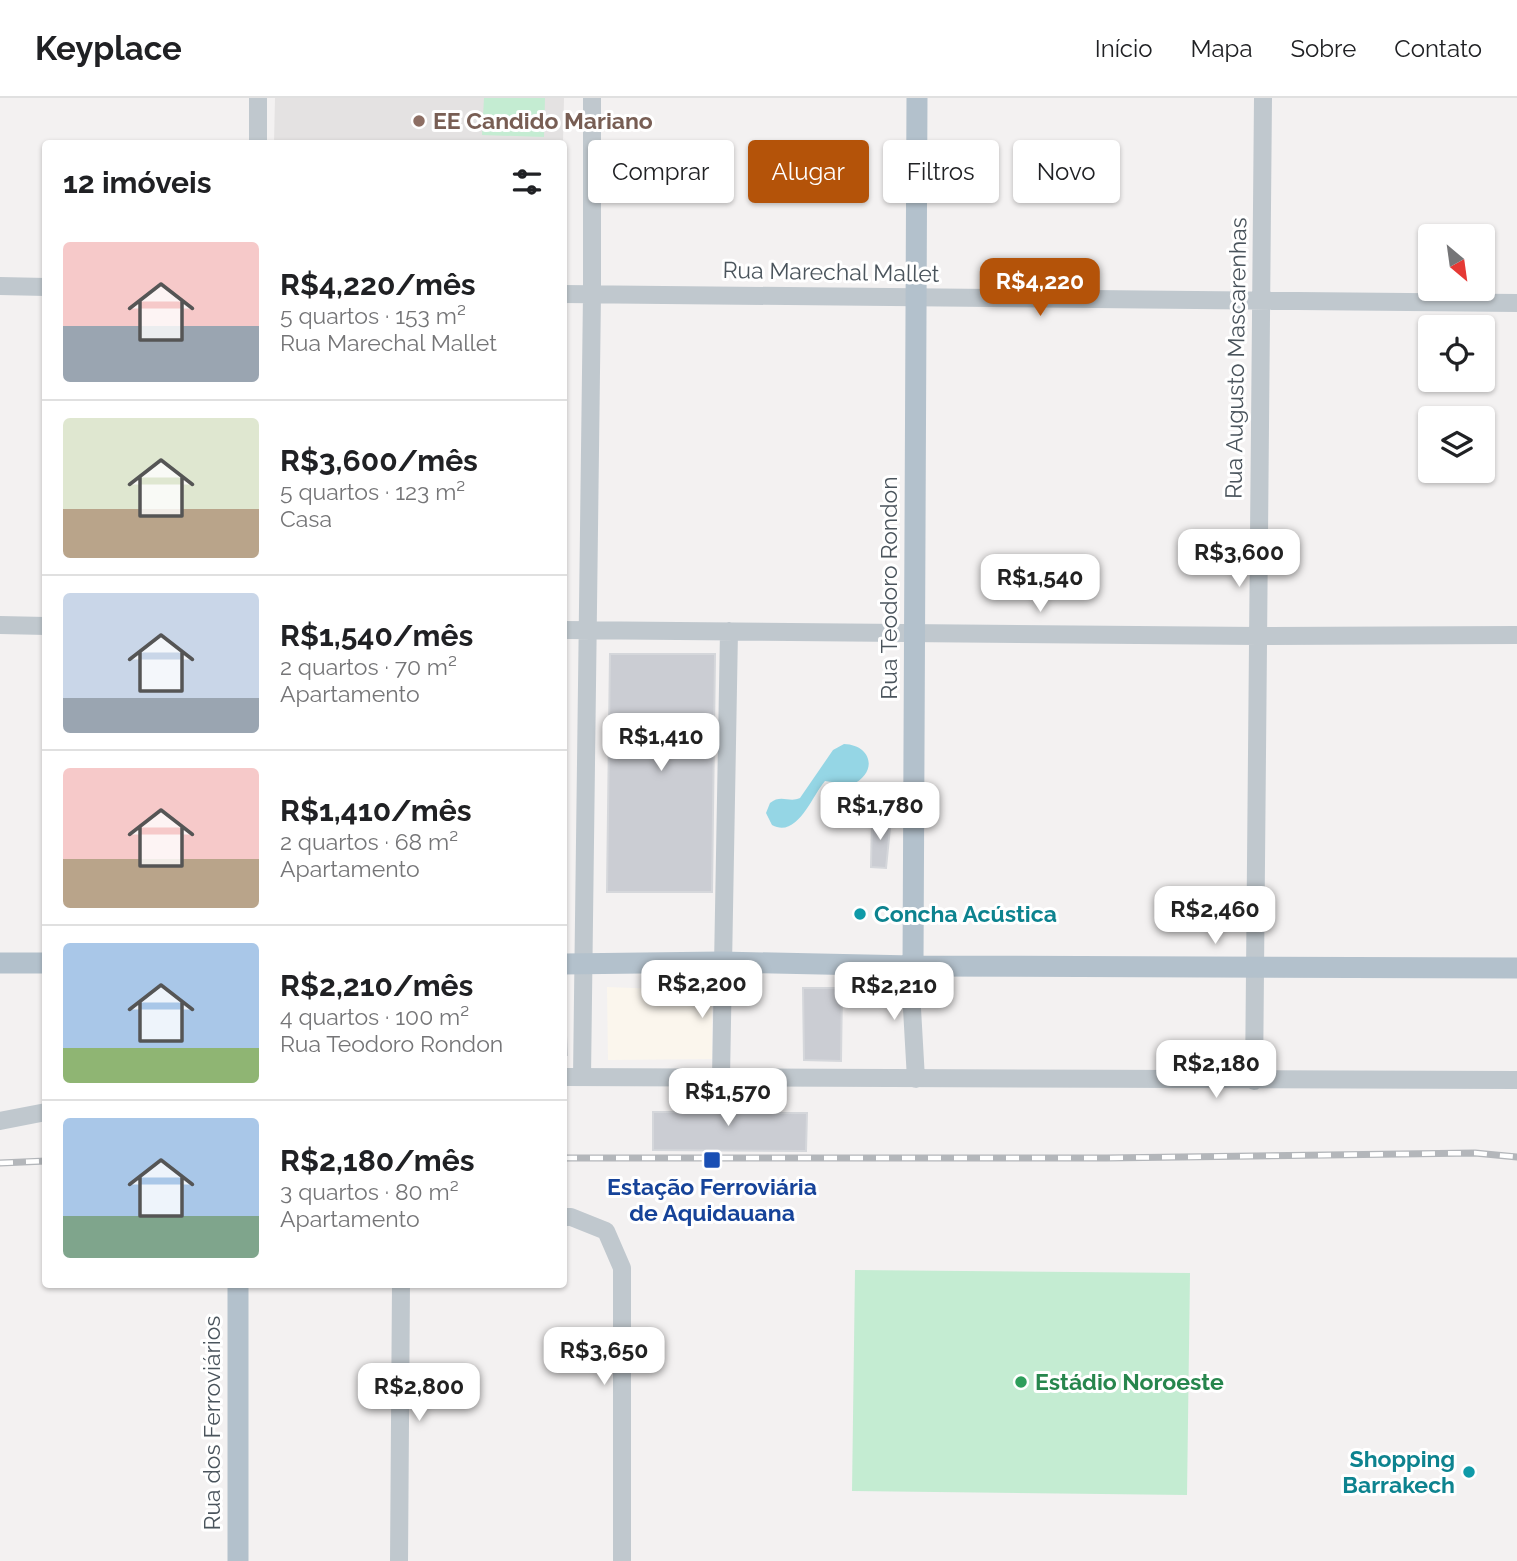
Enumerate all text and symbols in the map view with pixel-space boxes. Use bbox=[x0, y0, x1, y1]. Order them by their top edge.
text: Keyplace bbox=[35, 29, 182, 68]
text: Início bbox=[1095, 34, 1153, 63]
text: Mapa bbox=[1191, 34, 1252, 63]
text: Sobre bbox=[1290, 34, 1356, 63]
text: Contato bbox=[1394, 34, 1482, 63]
place label: EE Candido Mariano bbox=[433, 107, 653, 134]
marker: EE Candido Mariano bbox=[411, 113, 427, 129]
chip: Comprar bbox=[588, 140, 734, 203]
chip: Alugar bbox=[748, 140, 869, 203]
chip: Filtros bbox=[883, 140, 999, 203]
chip: Novo bbox=[1013, 140, 1120, 203]
icon: filters bbox=[508, 163, 546, 201]
text: 12 imóveis bbox=[63, 165, 212, 200]
street label: Rua Augusto Mascarenhas bbox=[1220, 217, 1251, 499]
north arrow bbox=[1418, 224, 1494, 301]
map controls bbox=[1418, 224, 1495, 483]
street label: Rua Marechal Mallet bbox=[722, 256, 940, 287]
pin: R$4,220 bbox=[975, 258, 1105, 318]
text: R$4,220/mês bbox=[280, 267, 476, 302]
text: R$4,220 bbox=[996, 267, 1084, 294]
icon: home bbox=[119, 270, 203, 354]
text: 5 quartos · 153 m² bbox=[280, 302, 466, 329]
button: locate bbox=[1418, 315, 1495, 392]
text: Rua Marechal Mallet bbox=[280, 329, 497, 356]
button: layers bbox=[1418, 406, 1495, 483]
text: R$3,600/mês bbox=[280, 443, 478, 478]
icon: home bbox=[119, 446, 203, 530]
street label: Rua Teodoro Rondon bbox=[875, 476, 902, 700]
text: 5 quartos · 123 m² bbox=[280, 478, 465, 505]
text: Casa bbox=[280, 505, 332, 532]
pin: R$3,600 bbox=[1174, 530, 1304, 589]
text: R$3,600 bbox=[1194, 538, 1284, 565]
pin: R$1,540 bbox=[975, 554, 1105, 614]
text: R$1,540 bbox=[997, 563, 1083, 590]
text: R$1,540/mês bbox=[280, 618, 473, 653]
icon: home bbox=[119, 621, 203, 705]
text: 2 quartos · 70 m² bbox=[280, 653, 457, 680]
text: Apartamento bbox=[280, 680, 420, 707]
pin: R$1,410 bbox=[596, 714, 726, 773]
text: R$1,410 bbox=[618, 722, 704, 749]
pin: R$1,780 bbox=[815, 782, 945, 842]
text: R$1,780 bbox=[836, 791, 924, 818]
text: R$1,410/mês bbox=[280, 793, 472, 828]
icon: home bbox=[119, 796, 203, 880]
text: 2 quartos · 68 m² bbox=[280, 828, 458, 855]
text: Apartamento bbox=[280, 855, 420, 882]
pin: R$2,460 bbox=[1150, 886, 1280, 946]
text: R$2,460 bbox=[1170, 895, 1260, 922]
place label: Concha Acústica bbox=[874, 900, 1057, 927]
marker: Concha Acústica bbox=[852, 906, 868, 922]
pin: R$2,200 bbox=[637, 960, 767, 1020]
pin: R$2,210 bbox=[829, 962, 959, 1022]
text: R$2,210/mês bbox=[280, 968, 473, 1003]
text: R$2,200 bbox=[657, 969, 747, 996]
icon: home bbox=[119, 971, 203, 1055]
text: R$2,210 bbox=[851, 971, 937, 998]
text: 4 quartos · 100 m² bbox=[280, 1003, 469, 1030]
text: Rua Teodoro Rondon bbox=[280, 1030, 503, 1057]
pin: R$2,180 bbox=[1151, 1040, 1281, 1100]
text: R$2,180 bbox=[1172, 1049, 1260, 1076]
pin: R$1,570 bbox=[663, 1068, 793, 1128]
text: R$1,570 bbox=[685, 1077, 771, 1104]
text: R$2,180/mês bbox=[280, 1143, 475, 1178]
icon: home bbox=[119, 1146, 203, 1230]
marker: Estação Ferroviária de Aquidauana bbox=[702, 1150, 722, 1170]
place label: Estação Ferroviária de Aquidauana bbox=[607, 1173, 817, 1226]
text: 3 quartos · 80 m² bbox=[280, 1178, 459, 1205]
text: Apartamento bbox=[280, 1205, 420, 1232]
street label: Rua dos Ferroviários bbox=[198, 1316, 225, 1530]
pin: R$3,650 bbox=[539, 1328, 669, 1387]
text: R$3,650 bbox=[560, 1336, 648, 1363]
pin: R$2,800 bbox=[354, 1364, 484, 1423]
place label: Estádio Noroeste bbox=[1035, 1368, 1224, 1395]
text: R$2,800 bbox=[374, 1372, 464, 1399]
marker: Estádio Noroeste bbox=[1013, 1374, 1029, 1390]
place label: Shopping Barrakech bbox=[1342, 1445, 1455, 1498]
marker: Shopping Barrakech bbox=[1461, 1464, 1477, 1480]

